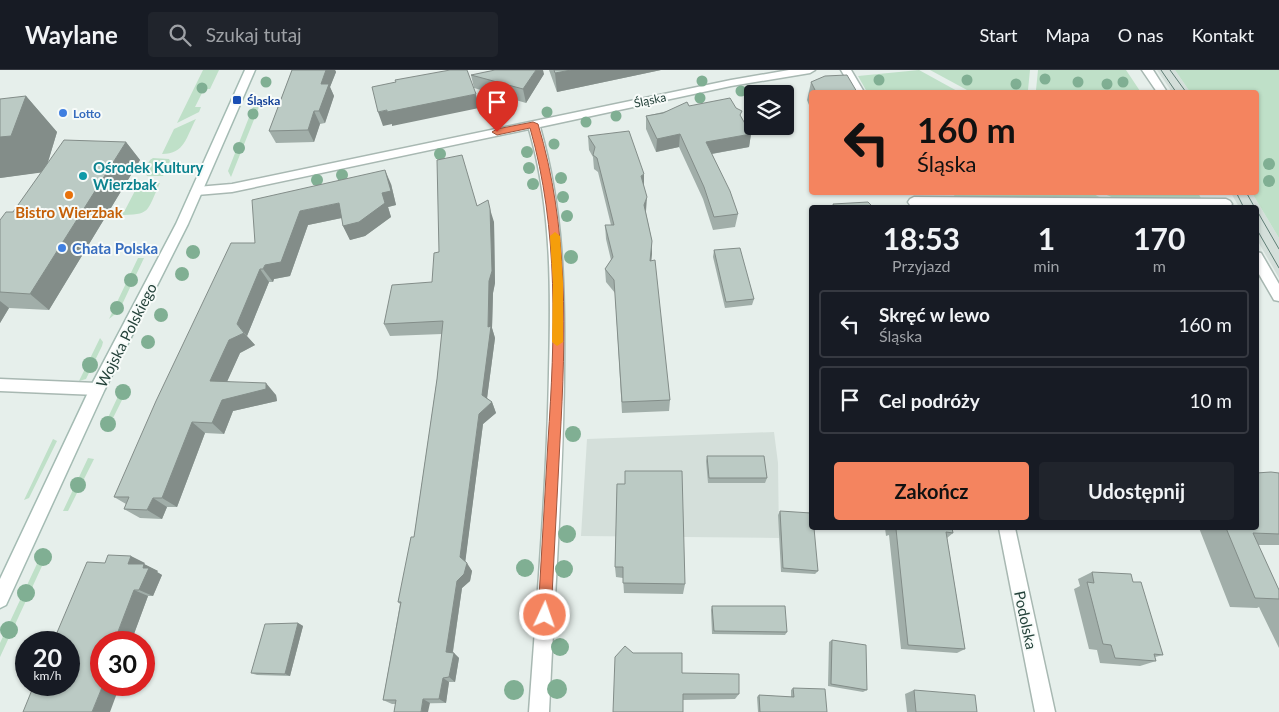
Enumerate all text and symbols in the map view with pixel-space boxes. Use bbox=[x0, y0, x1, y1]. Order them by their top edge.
search box bbox=[148, 12, 498, 57]
text: Waylane bbox=[25, 20, 118, 49]
icon: search bbox=[166, 21, 194, 49]
text: Szukaj tutaj bbox=[206, 23, 302, 46]
text: Start bbox=[980, 24, 1017, 46]
text: Mapa bbox=[1045, 24, 1090, 46]
text: O nas bbox=[1118, 24, 1164, 46]
text: Kontakt bbox=[1192, 24, 1254, 46]
pin bbox=[476, 81, 518, 132]
map controls bbox=[744, 85, 794, 135]
button: layers bbox=[744, 85, 794, 135]
icon: arrive bbox=[483, 88, 511, 116]
street label: Śląska bbox=[633, 89, 667, 111]
place label: Śląska bbox=[247, 93, 280, 108]
marker: Śląska bbox=[231, 94, 243, 106]
place label: Lotto bbox=[73, 106, 101, 121]
marker: Lotto bbox=[57, 107, 69, 119]
text: 160 m bbox=[917, 108, 1016, 150]
icon: left bbox=[834, 110, 899, 175]
text: Śląska bbox=[917, 150, 977, 177]
place label: Ośrodek Kultury Wierzbak bbox=[93, 158, 204, 193]
marker: Ośrodek Kultury Wierzbak bbox=[77, 170, 89, 182]
marker: Bistro Wierzbak bbox=[63, 189, 75, 201]
place label: Bistro Wierzbak bbox=[15, 203, 124, 221]
text: 18:53 bbox=[883, 220, 960, 256]
text: 1 bbox=[1038, 220, 1055, 256]
text: 170 bbox=[1133, 220, 1185, 256]
place label: Chata Polska bbox=[72, 239, 158, 257]
marker: Chata Polska bbox=[56, 242, 68, 254]
text: Przyjazd bbox=[892, 256, 951, 275]
text: min bbox=[1034, 256, 1060, 275]
text: m bbox=[1153, 256, 1166, 275]
street label: Wojska Polskiego bbox=[92, 280, 160, 390]
text: Skręć w lewo bbox=[879, 303, 990, 326]
icon: left bbox=[836, 310, 864, 338]
text: 160 m bbox=[1178, 313, 1232, 336]
text: Śląska bbox=[879, 326, 922, 345]
icon: arrive bbox=[836, 386, 864, 414]
text: Cel podróży bbox=[879, 389, 980, 412]
text: 10 m bbox=[1189, 389, 1232, 412]
button: Zakończ bbox=[834, 462, 1029, 520]
button: Udostępnij bbox=[1039, 462, 1234, 520]
position arrow bbox=[518, 588, 570, 640]
street label: Podolska bbox=[1011, 589, 1041, 651]
speed limit sign: 30 bbox=[90, 631, 155, 696]
text: 20 bbox=[33, 642, 62, 672]
text: km/h bbox=[33, 668, 62, 683]

